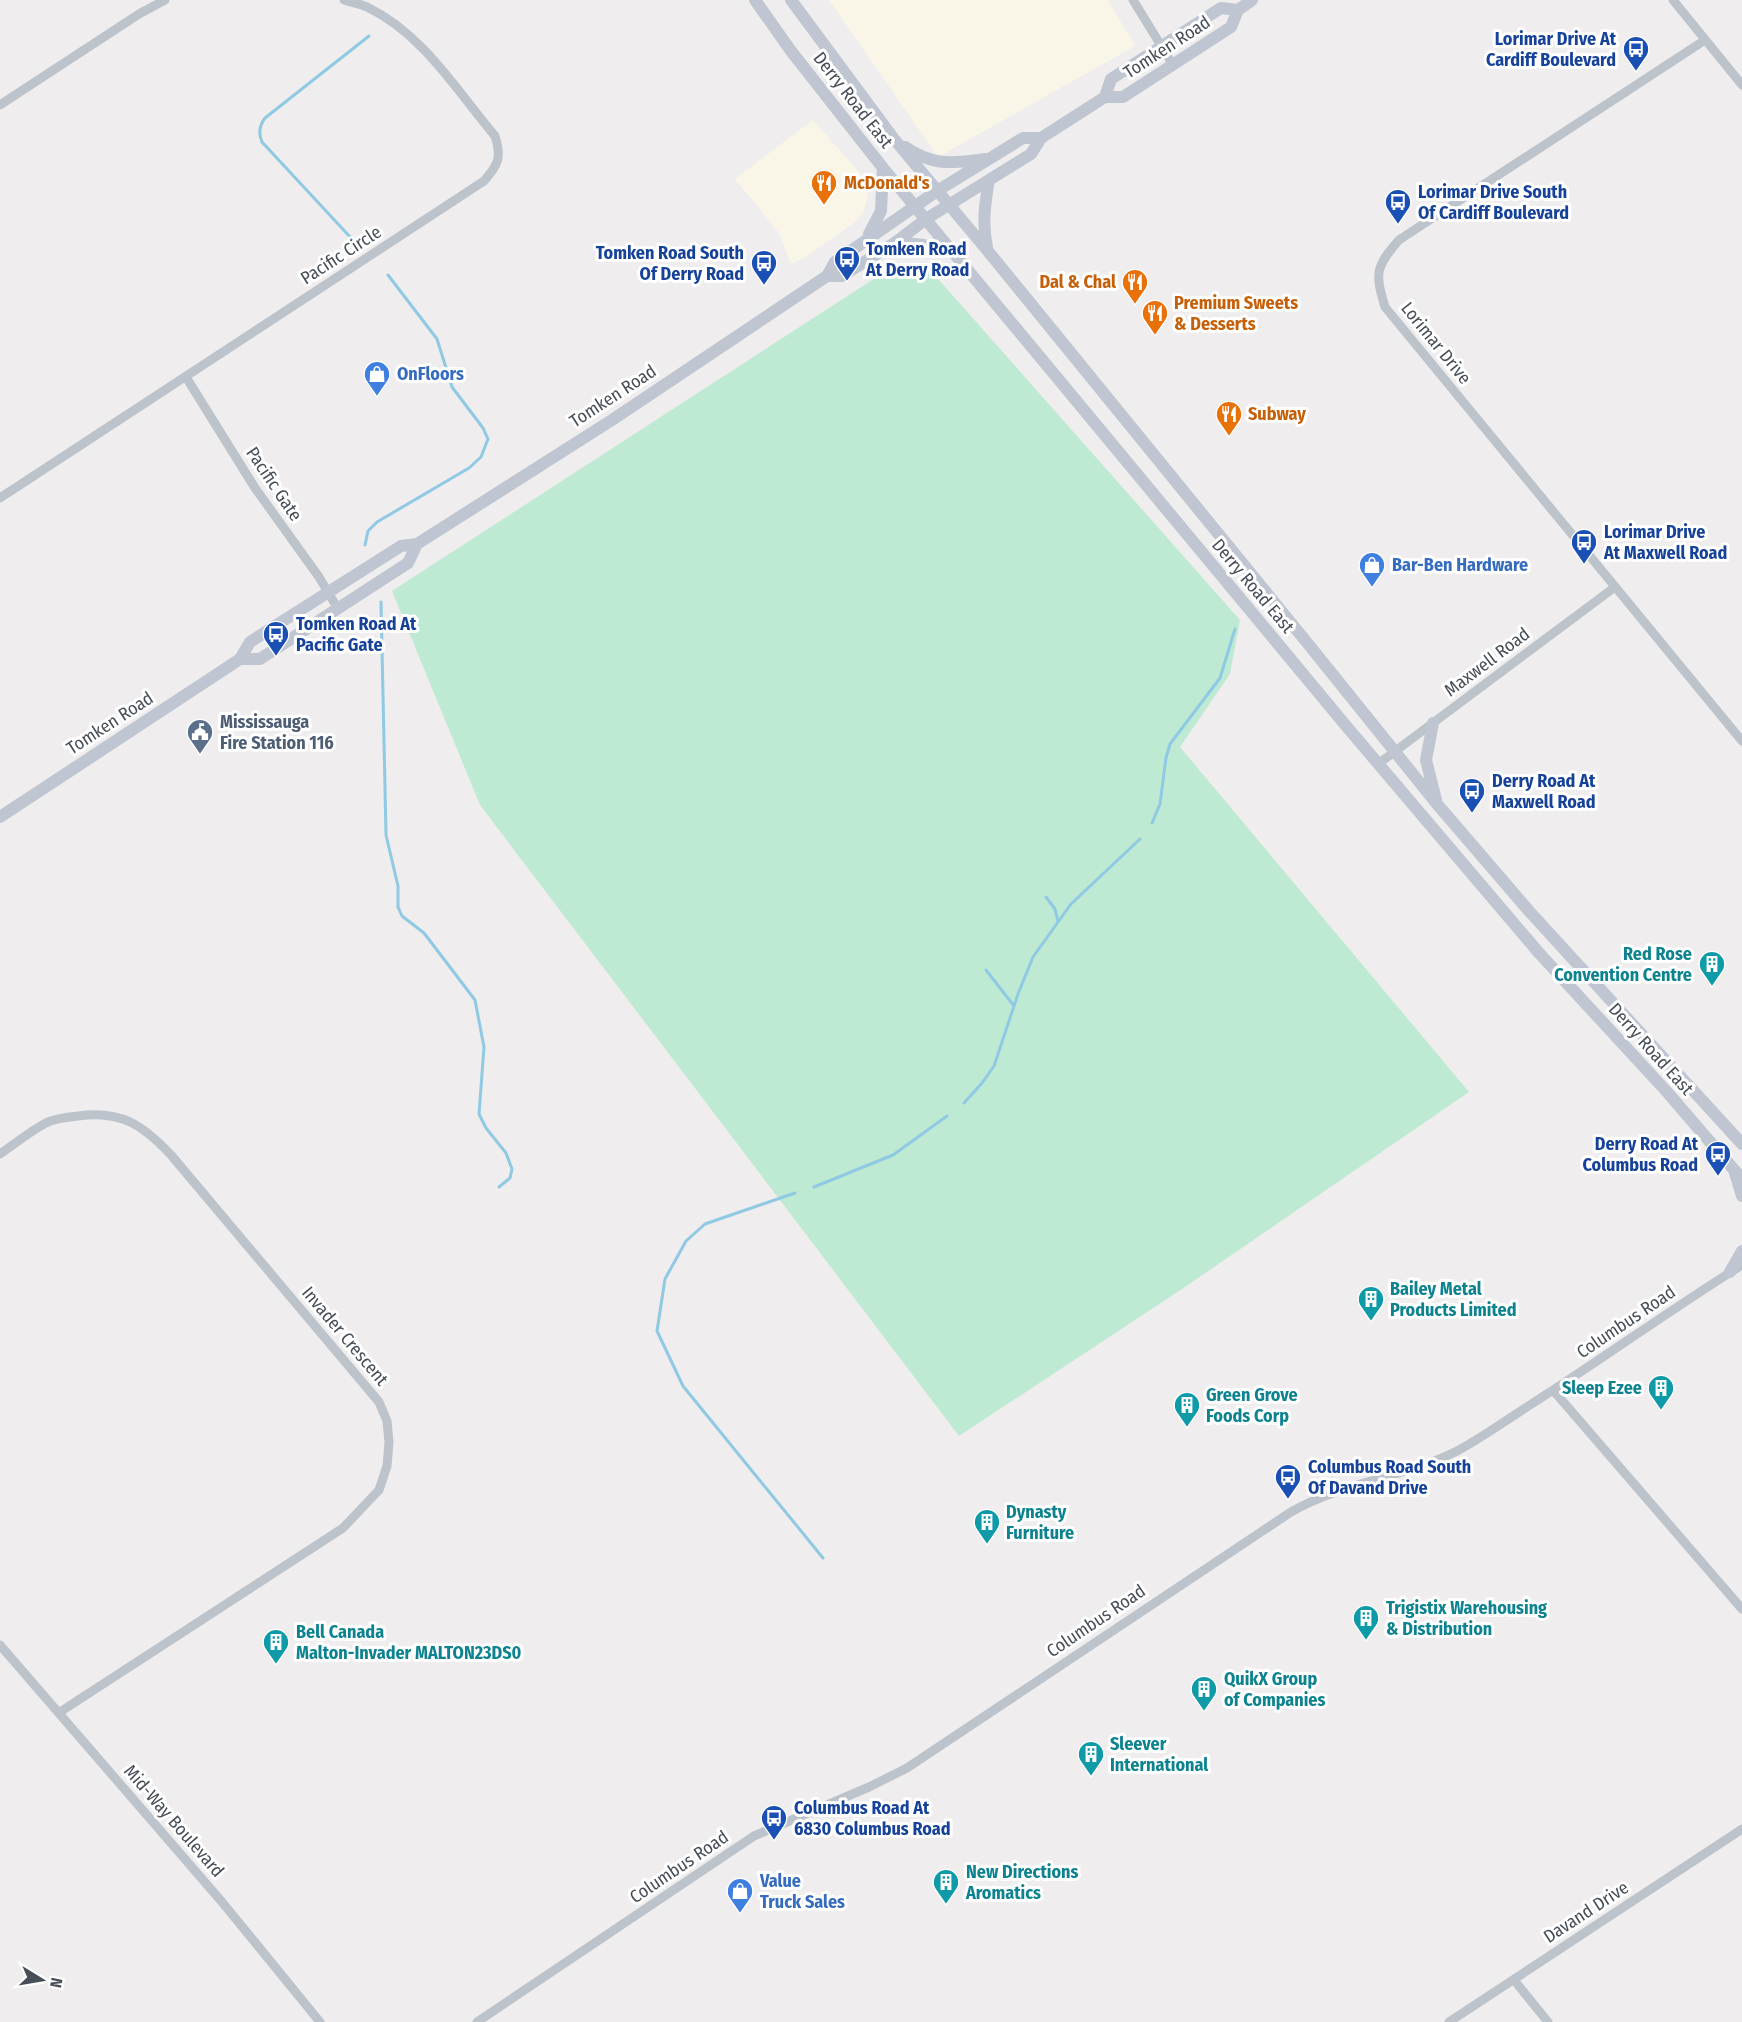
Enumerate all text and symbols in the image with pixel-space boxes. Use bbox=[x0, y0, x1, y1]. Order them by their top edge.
street label: Tomken Road bbox=[1120, 11, 1214, 83]
place label: Lorimar Drive At Cardiff Boulevard bbox=[1486, 28, 1617, 71]
bus stop icon: Lorimar Drive At Cardiff Boulevard bbox=[1621, 34, 1651, 72]
street label: Derry Road East bbox=[809, 47, 898, 153]
restaurant icon: McDonald's bbox=[809, 168, 839, 206]
place label: McDonald's bbox=[844, 172, 930, 194]
place label: Lorimar Drive South Of Cardiff Boulevard bbox=[1418, 181, 1569, 224]
bus stop icon: Lorimar Drive South Of Cardiff Boulevard bbox=[1383, 187, 1413, 225]
street label: Pacific Circle bbox=[297, 221, 385, 289]
place label: Tomken Road At Derry Road bbox=[865, 238, 969, 281]
place label: Tomken Road South Of Derry Road bbox=[596, 242, 744, 285]
bus stop icon: Tomken Road At Derry Road bbox=[832, 244, 862, 282]
bus stop icon: Tomken Road South Of Derry Road bbox=[749, 248, 779, 286]
restaurant icon: Dal & Chal bbox=[1120, 267, 1150, 305]
place label: Dal & Chal bbox=[1039, 271, 1116, 293]
place label: Premium Sweets & Desserts bbox=[1174, 292, 1298, 335]
restaurant icon: Premium Sweets & Desserts bbox=[1140, 298, 1170, 336]
street label: Lorimar Drive bbox=[1396, 298, 1476, 389]
shop icon: OnFloors bbox=[362, 359, 392, 397]
street label: Tomken Road bbox=[566, 360, 660, 432]
place label: OnFloors bbox=[397, 363, 464, 385]
restaurant icon: Subway bbox=[1214, 399, 1244, 437]
place label: Subway bbox=[1248, 403, 1306, 425]
street label: Pacific Gate bbox=[241, 443, 307, 525]
place label: Lorimar Drive At Maxwell Road bbox=[1603, 521, 1727, 564]
bus stop icon: Lorimar Drive At Maxwell Road bbox=[1569, 527, 1599, 565]
street label: Derry Road East bbox=[1207, 534, 1299, 638]
shop icon: Bar-Ben Hardware bbox=[1357, 550, 1387, 588]
place label: Bar-Ben Hardware bbox=[1392, 554, 1528, 576]
place label: Tomken Road At Pacific Gate bbox=[296, 613, 417, 656]
bus stop icon: Tomken Road At Pacific Gate bbox=[261, 619, 291, 657]
street label: Maxwell Road bbox=[1440, 623, 1534, 701]
street label: Tomken Road bbox=[63, 687, 157, 759]
place label: Mississauga Fire Station 116 bbox=[220, 711, 334, 754]
public building icon: Mississauga Fire Station 116 bbox=[185, 717, 215, 755]
place label: Derry Road At Maxwell Road bbox=[1492, 770, 1596, 813]
bus stop icon: Derry Road At Maxwell Road bbox=[1457, 776, 1487, 814]
place label: Red Rose Convention Centre bbox=[1554, 943, 1692, 986]
building icon: Red Rose Convention Centre bbox=[1697, 949, 1727, 987]
street label: Derry Road East bbox=[1604, 998, 1698, 1100]
place label: Derry Road At Columbus Road bbox=[1583, 1133, 1699, 1176]
bus stop icon: Derry Road At Columbus Road bbox=[1703, 1139, 1733, 1177]
place label: Bailey Metal Products Limited bbox=[1390, 1278, 1516, 1321]
street label: Columbus Road bbox=[1572, 1281, 1680, 1363]
street label: Invader Crescent bbox=[297, 1282, 393, 1390]
building icon: Bailey Metal Products Limited bbox=[1356, 1284, 1386, 1322]
building icon: Sleep Ezee bbox=[1646, 1373, 1676, 1411]
place label: Sleep Ezee bbox=[1562, 1377, 1642, 1399]
place label: Green Grove Foods Corp bbox=[1206, 1384, 1298, 1427]
building icon: Green Grove Foods Corp bbox=[1172, 1390, 1202, 1428]
place label: Columbus Road South Of Davand Drive bbox=[1308, 1456, 1471, 1499]
bus stop icon: Columbus Road South Of Davand Drive bbox=[1273, 1462, 1303, 1500]
place label: Dynasty Furniture bbox=[1006, 1501, 1074, 1544]
building icon: Dynasty Furniture bbox=[972, 1507, 1002, 1545]
street label: Columbus Road bbox=[1042, 1580, 1150, 1662]
place label: Trigistix Warehousing & Distribution bbox=[1386, 1597, 1547, 1640]
building icon: Trigistix Warehousing & Distribution bbox=[1351, 1603, 1381, 1641]
place label: Bell Canada Malton-Invader MALTON23DS0 bbox=[296, 1621, 522, 1664]
building icon: Bell Canada Malton-Invader MALTON23DS0 bbox=[261, 1627, 291, 1665]
place label: QuikX Group of Companies bbox=[1224, 1668, 1325, 1711]
building icon: QuikX Group of Companies bbox=[1189, 1674, 1219, 1712]
place label: Sleever International bbox=[1110, 1733, 1208, 1776]
building icon: Sleever International bbox=[1076, 1739, 1106, 1777]
street label: Mid-Way Boulevard bbox=[119, 1760, 229, 1882]
place label: Columbus Road At 6830 Columbus Road bbox=[794, 1797, 951, 1840]
bus stop icon: Columbus Road At 6830 Columbus Road bbox=[759, 1803, 789, 1841]
street label: Columbus Road bbox=[625, 1826, 733, 1908]
place label: New Directions Aromatics bbox=[965, 1861, 1078, 1904]
building icon: New Directions Aromatics bbox=[931, 1867, 961, 1905]
place label: Value Truck Sales bbox=[759, 1870, 845, 1913]
shop icon: Value Truck Sales bbox=[725, 1876, 755, 1914]
street label: Davand Drive bbox=[1539, 1876, 1633, 1948]
north arrow bbox=[12, 1950, 72, 2010]
text: N bbox=[46, 1976, 66, 1989]

